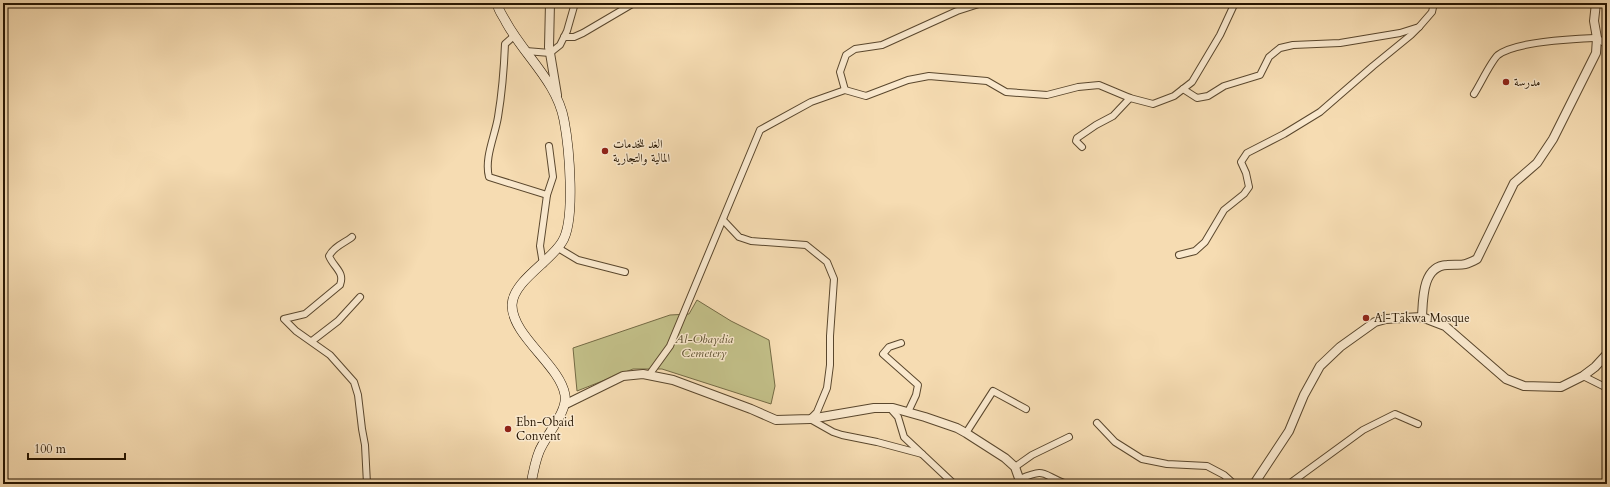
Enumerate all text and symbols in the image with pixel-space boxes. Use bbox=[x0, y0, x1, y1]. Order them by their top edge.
place label: مدرسة bbox=[1514, 74, 1540, 90]
marker: مدرسة bbox=[1501, 77, 1511, 87]
place label: الغد للخدمات المالية والتجارية bbox=[613, 136, 670, 166]
marker: الغد للخدمات المالية والتجارية bbox=[600, 146, 610, 156]
place label: Al-Takwa Mosque bbox=[1374, 310, 1470, 326]
marker: Al-Takwa Mosque bbox=[1361, 313, 1371, 323]
park label: Al-Obaydia Cemetery bbox=[674, 331, 734, 361]
place label: Ebn-Obaid Convent bbox=[516, 414, 574, 444]
marker: Ebn-Obaid Convent bbox=[503, 424, 513, 434]
scale bar bbox=[28, 435, 125, 461]
text: 100 m bbox=[34, 441, 67, 457]

